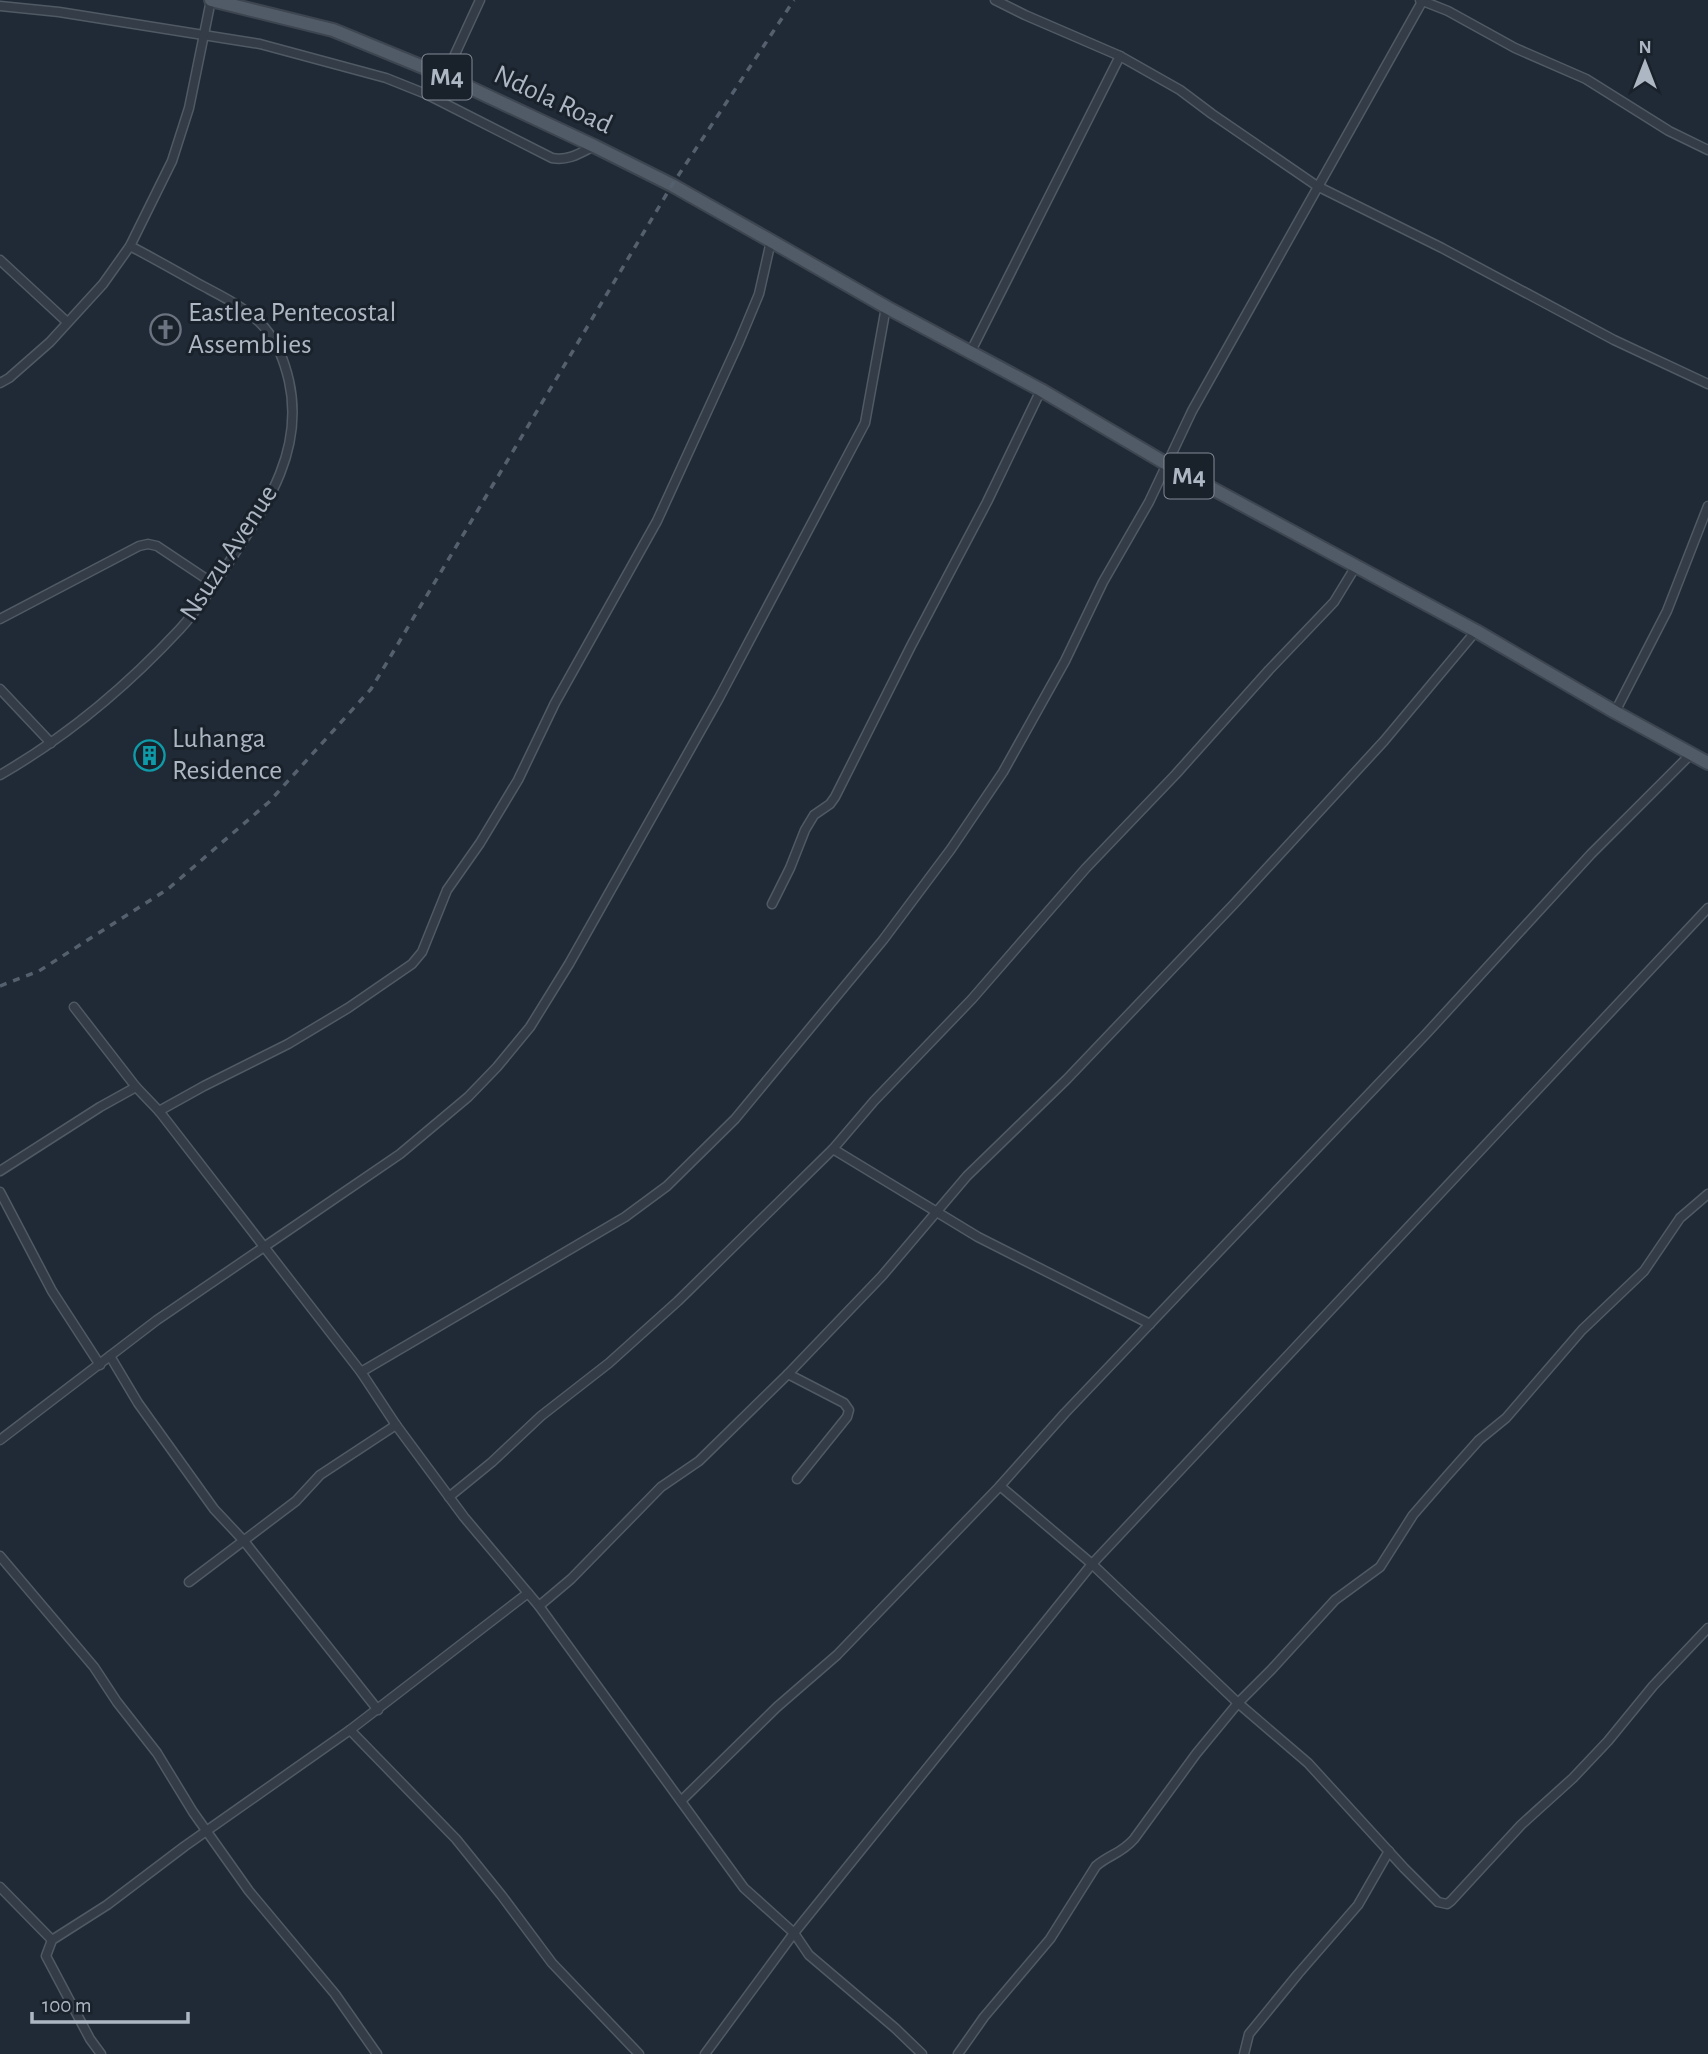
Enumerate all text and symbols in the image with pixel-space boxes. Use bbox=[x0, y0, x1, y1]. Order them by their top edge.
north arrow bbox=[1610, 28, 1680, 98]
text: N bbox=[1638, 38, 1652, 57]
road number: M4 bbox=[422, 54, 472, 100]
street label: Ndola Road bbox=[490, 60, 616, 140]
place label: Eastlea Pentecostal Assemblies bbox=[188, 299, 396, 359]
church icon: Eastlea Pentecostal Assemblies bbox=[148, 312, 182, 346]
road number: M4 bbox=[1164, 454, 1214, 498]
street label: Nsuzu Avenue bbox=[175, 480, 283, 626]
place label: Luhanga Residence bbox=[172, 725, 282, 785]
building icon: Luhanga Residence bbox=[132, 738, 166, 772]
scale bar bbox=[32, 1980, 187, 2024]
text: 100 m bbox=[42, 1995, 92, 2016]

